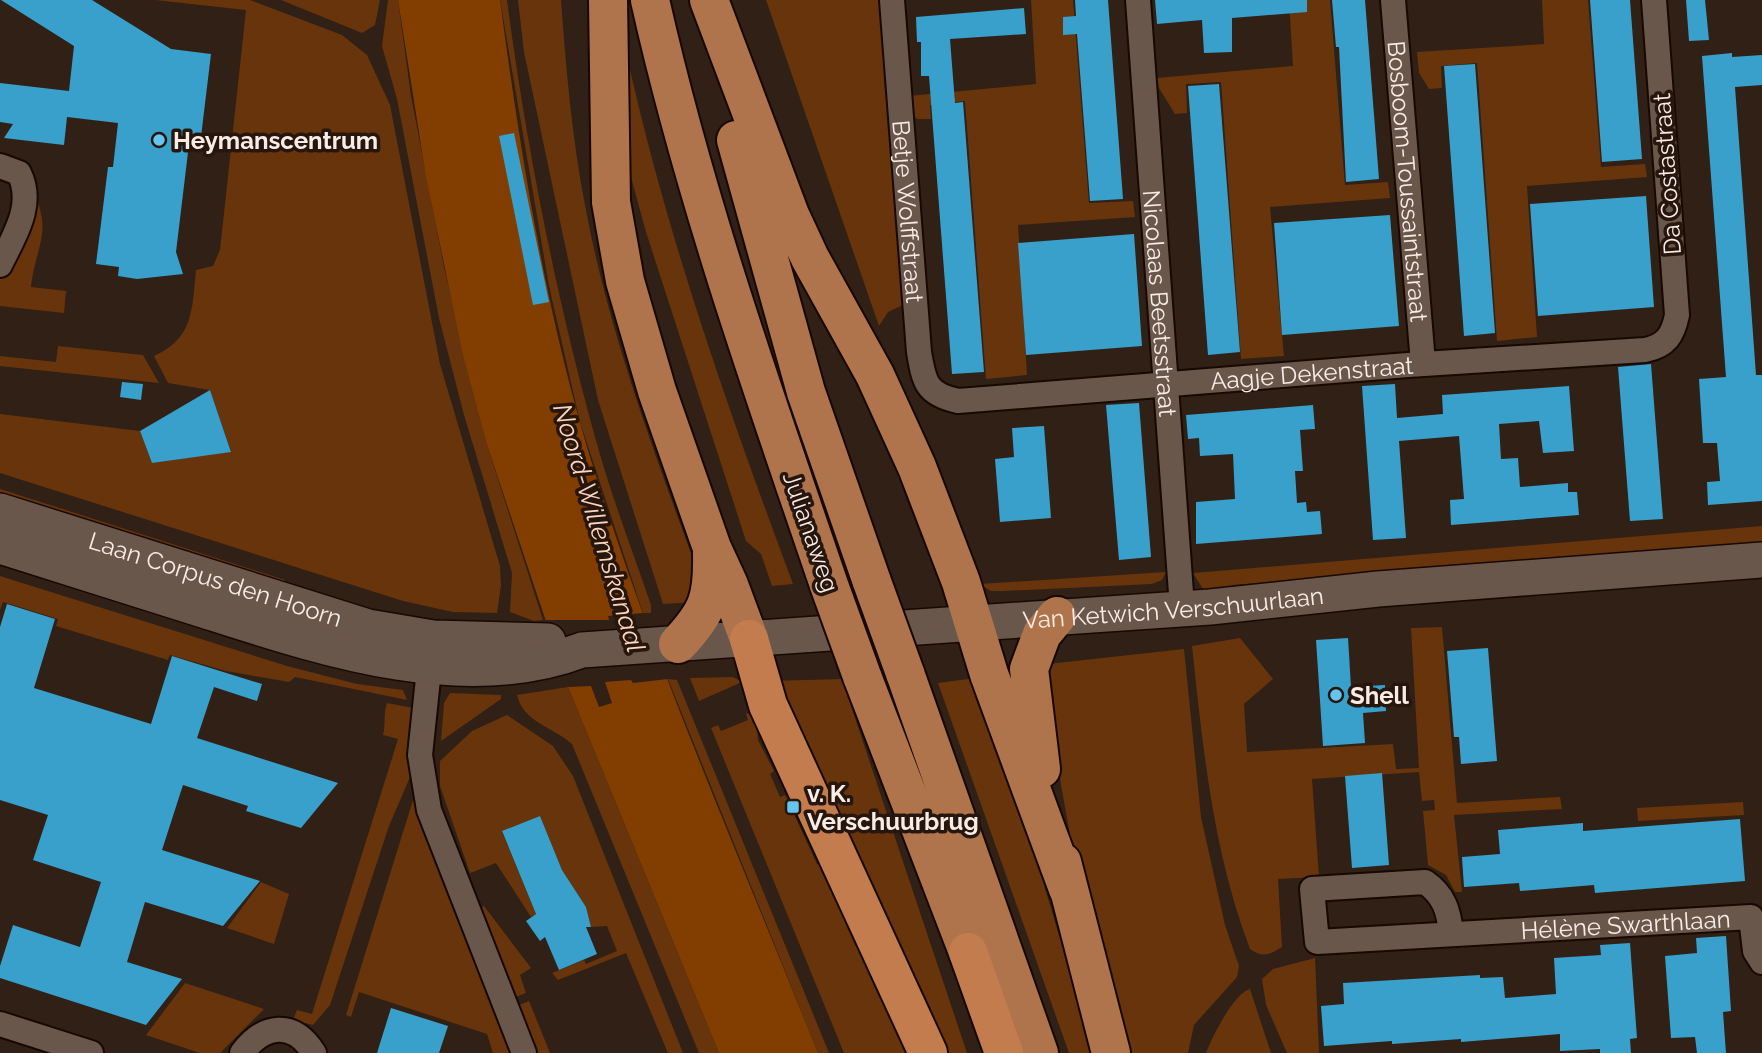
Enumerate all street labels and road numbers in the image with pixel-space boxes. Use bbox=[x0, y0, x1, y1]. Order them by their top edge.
street label: Bosboom-Toussaintstraat bbox=[1382, 40, 1434, 323]
street label: Da Costastraat bbox=[1647, 92, 1687, 256]
street label: Betje Wolffstraat bbox=[887, 119, 930, 304]
street label: Nicolaas Beetsstraat bbox=[1137, 189, 1183, 418]
street label: Aagje Dekenstraat bbox=[1209, 350, 1414, 395]
street label: Julianaweg bbox=[777, 468, 845, 596]
street label: Laan Corpus den Hoorn bbox=[85, 525, 346, 632]
street label: Van Ketwich Verschuurlaan bbox=[1022, 580, 1325, 634]
street label: Hélène Swarthlaan bbox=[1520, 904, 1731, 945]

